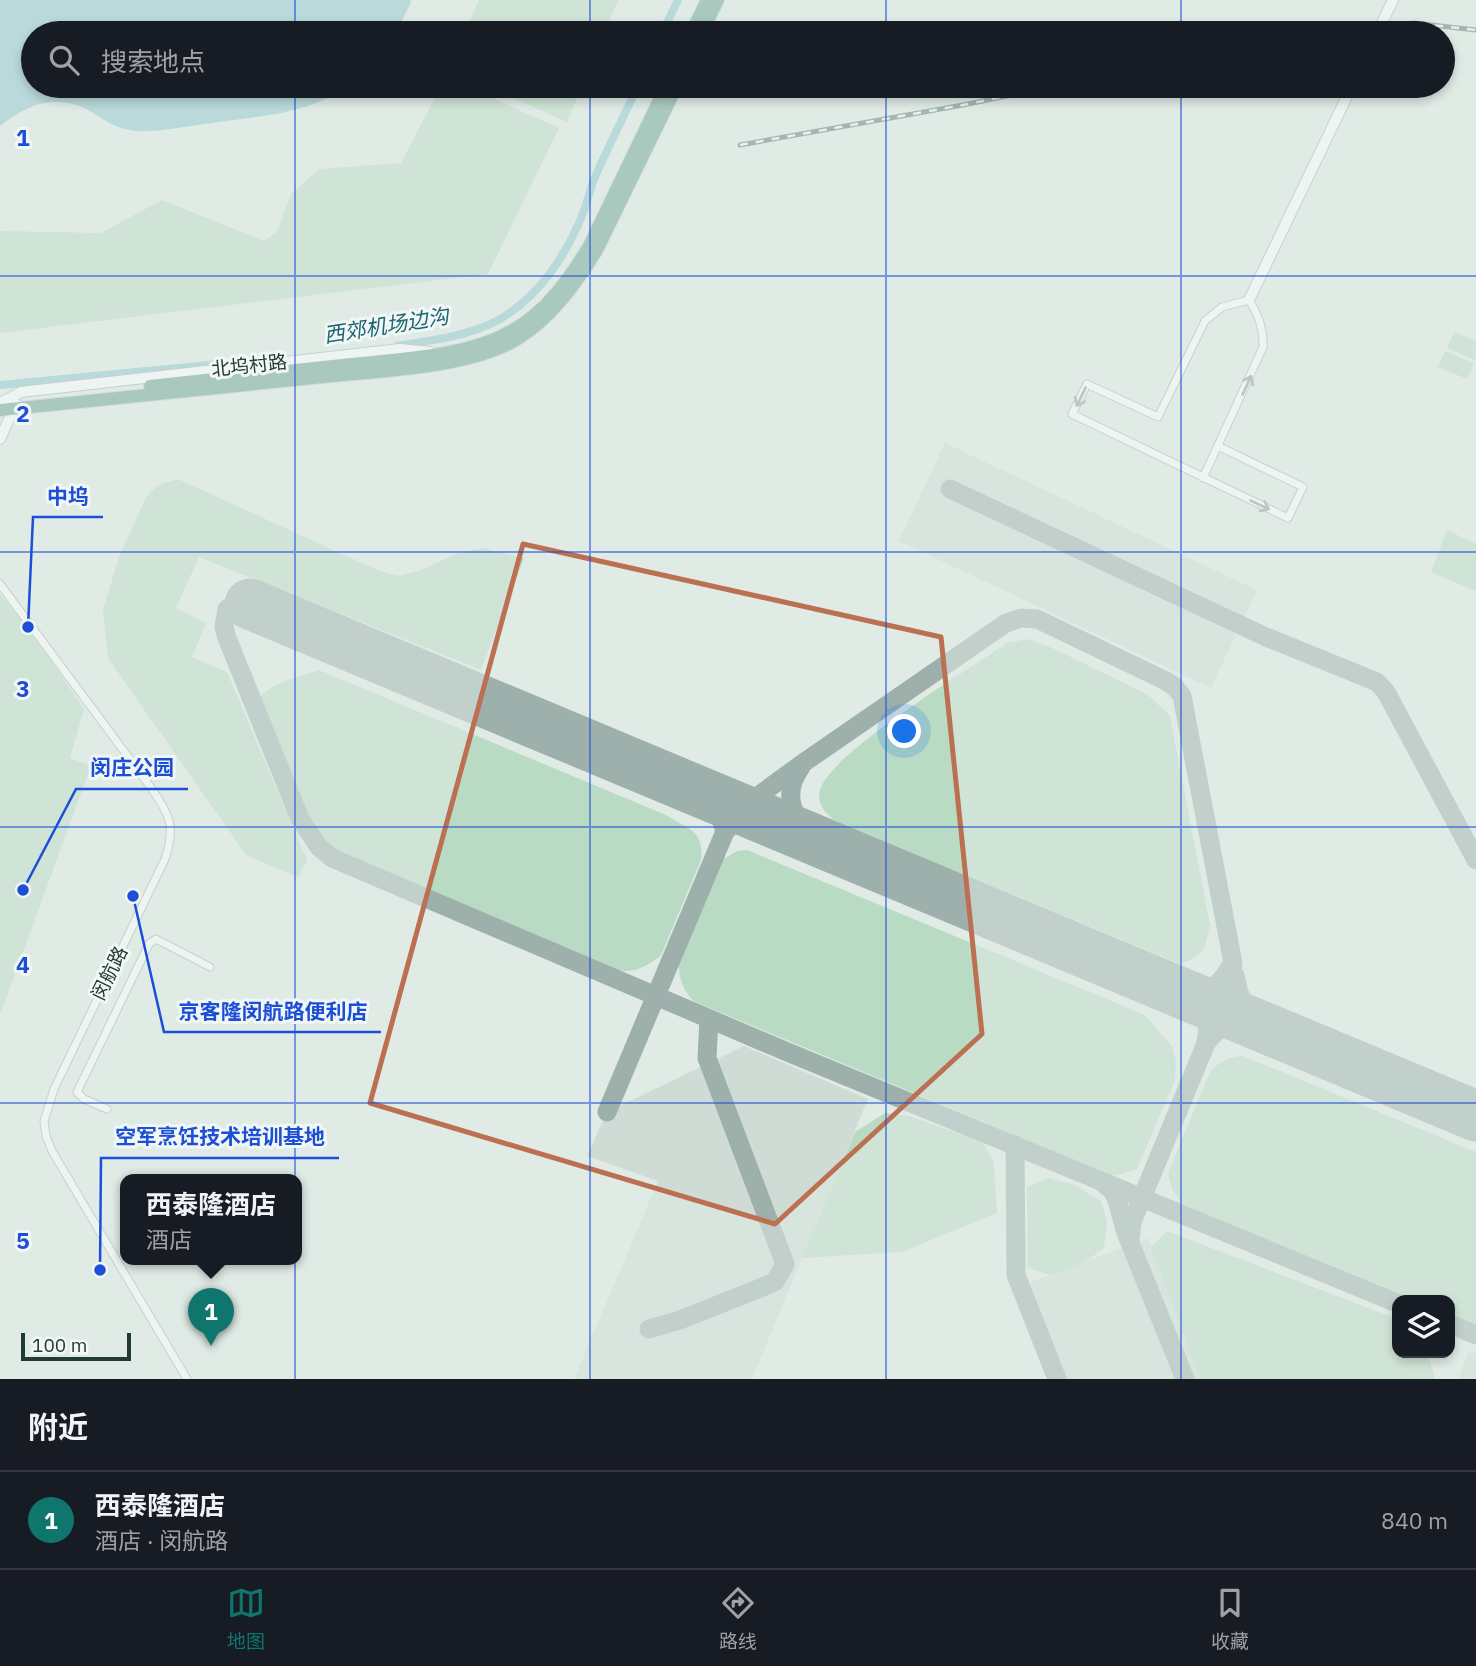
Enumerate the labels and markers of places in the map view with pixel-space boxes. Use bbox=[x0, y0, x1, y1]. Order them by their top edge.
callout: 中坞 bbox=[33, 475, 103, 517]
callout: 闵庄公园 bbox=[76, 747, 188, 789]
callout: 京客隆闵航路便利店 bbox=[164, 990, 381, 1032]
callout: 空军烹饪技术培训基地 bbox=[101, 1116, 339, 1158]
pin: 1 bbox=[188, 1288, 234, 1346]

